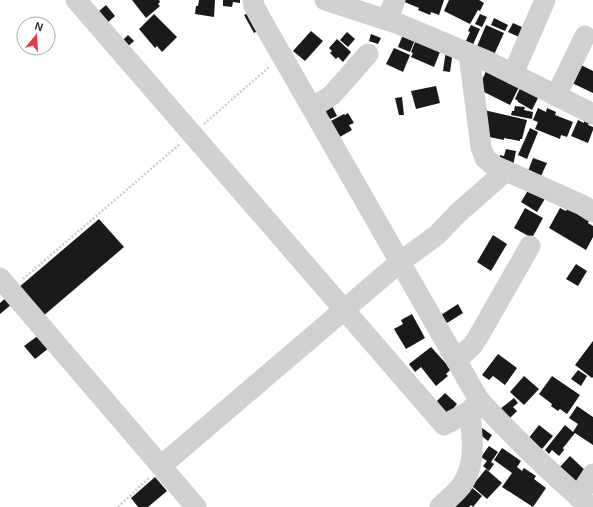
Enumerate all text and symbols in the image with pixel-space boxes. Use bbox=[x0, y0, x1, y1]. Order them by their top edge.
north arrow bbox=[16, 16, 56, 56]
text: N bbox=[33, 20, 45, 33]

